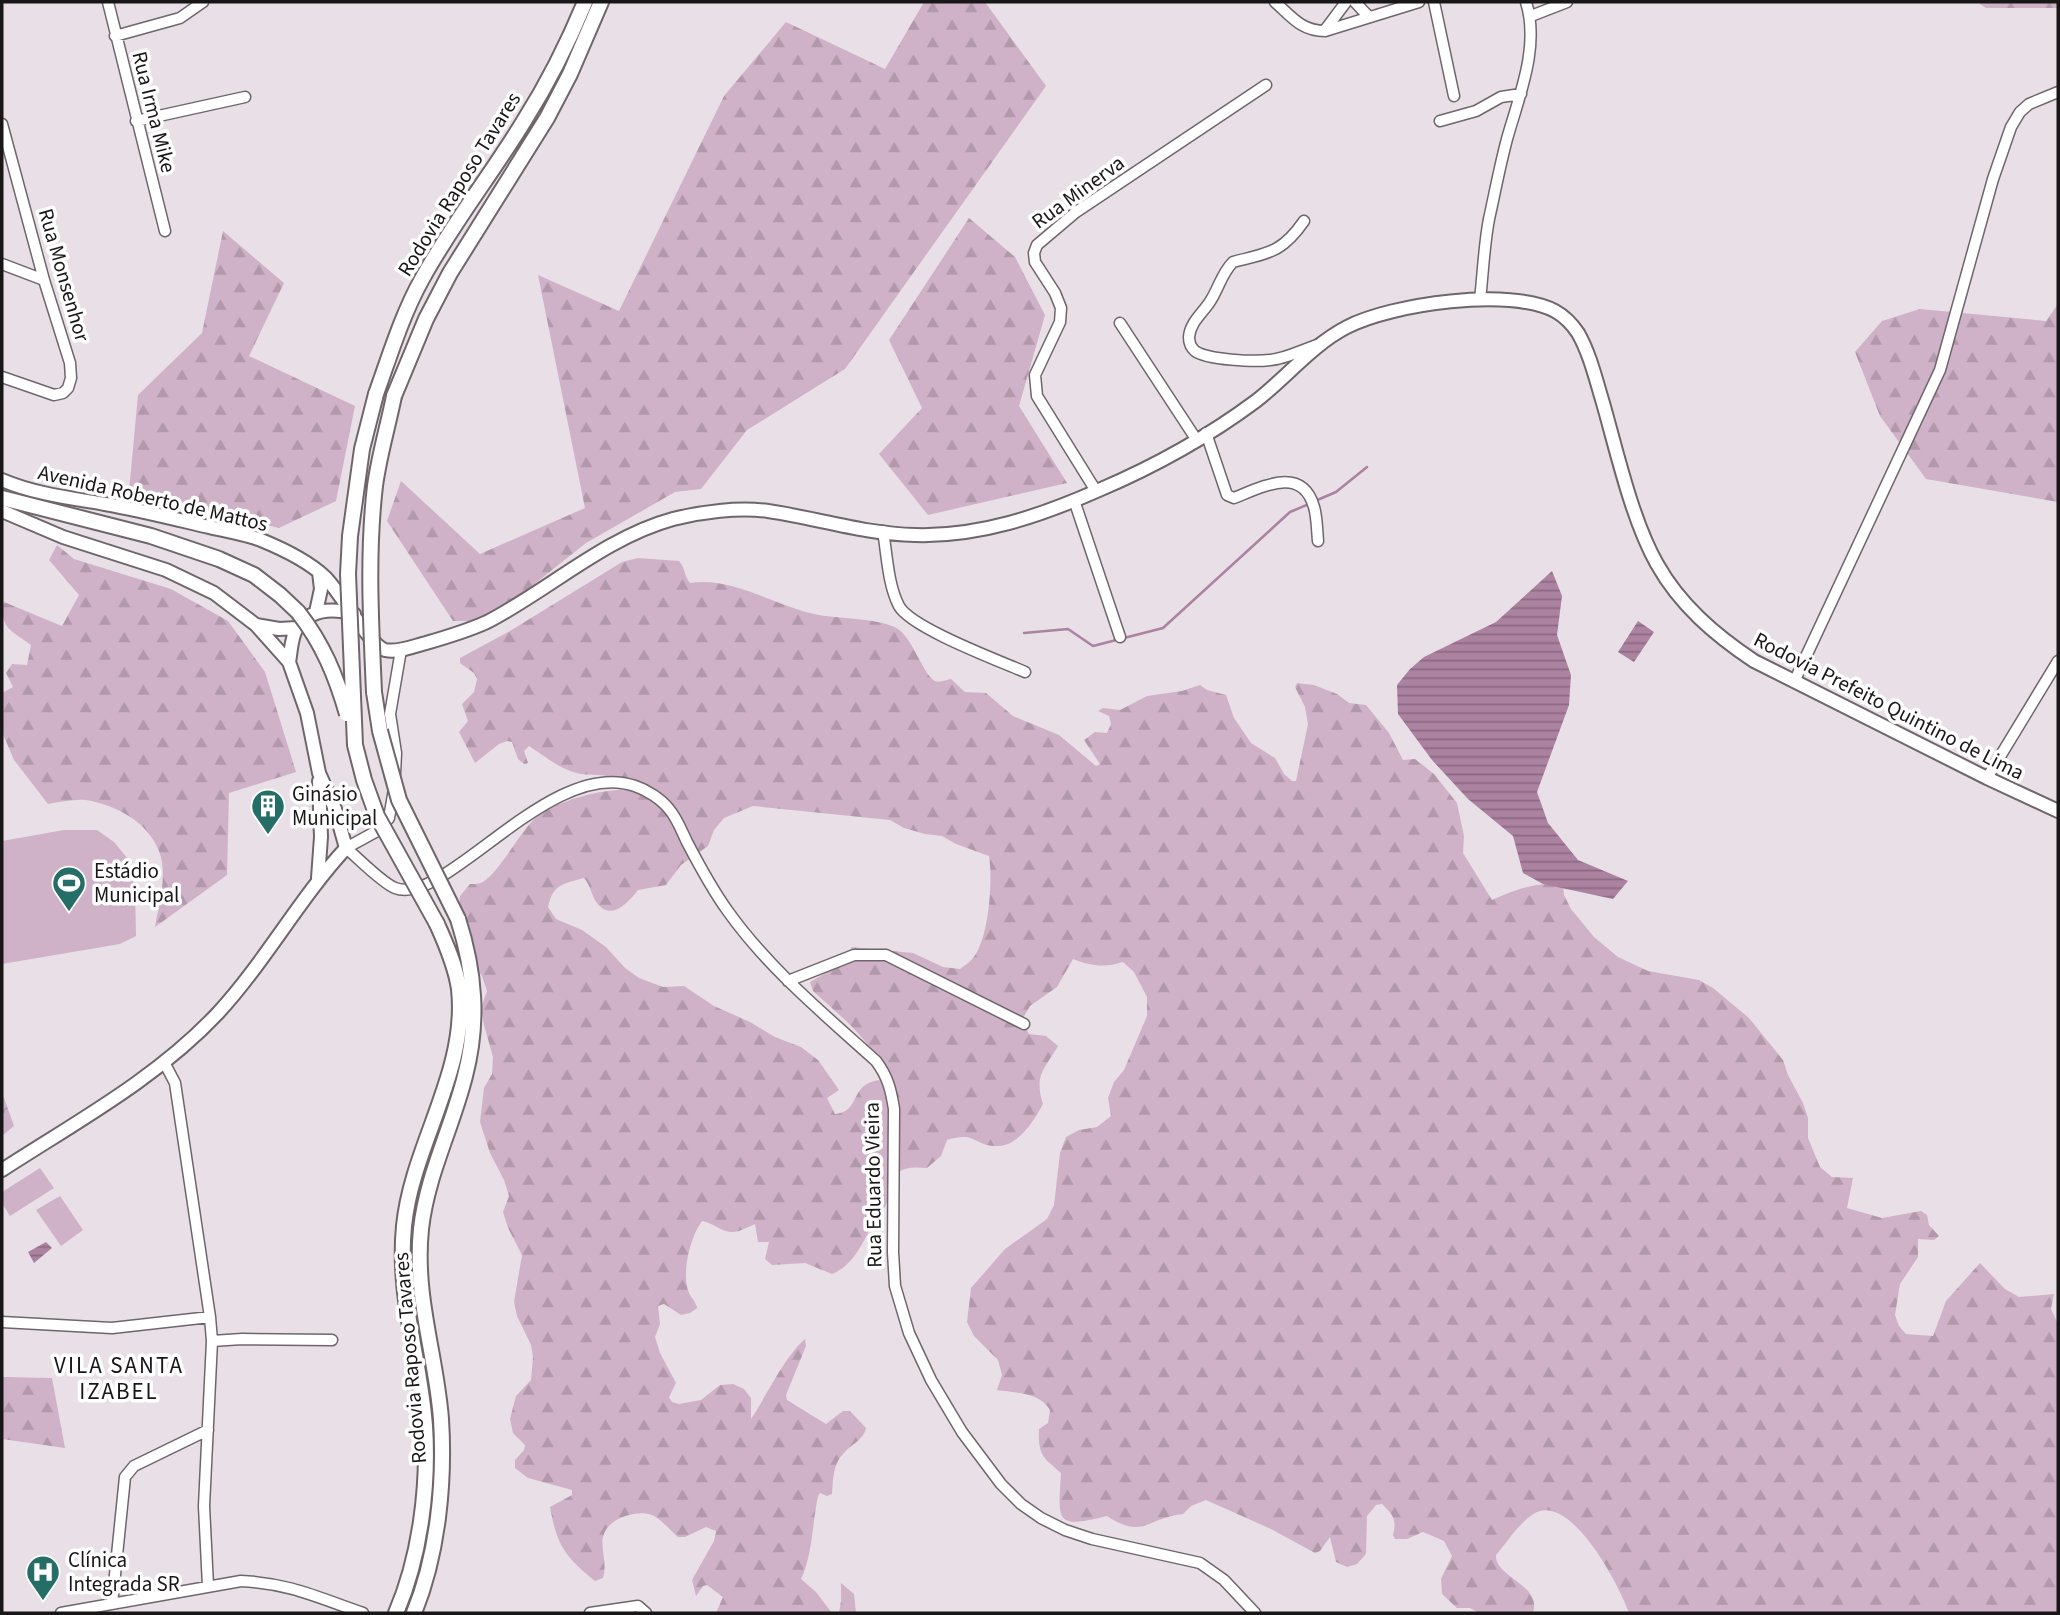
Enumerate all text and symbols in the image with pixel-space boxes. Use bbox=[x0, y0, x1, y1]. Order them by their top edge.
street label: Rua Irma Mike bbox=[124, 48, 184, 176]
street label: Rodovia Raposo Tavares bbox=[390, 86, 528, 282]
street label: Rua Minerva bbox=[1025, 148, 1131, 236]
street label: Rua Monsenhor bbox=[31, 205, 98, 346]
street label: Avenida Roberto de Mattos bbox=[35, 457, 271, 539]
street label: Rodovia Prefeito Quintino de Lima bbox=[1749, 625, 2029, 787]
place label: Ginásio Municipal bbox=[292, 779, 377, 833]
building icon: Ginásio Municipal bbox=[249, 787, 287, 836]
place label: Estádio Municipal bbox=[94, 856, 179, 910]
sports icon: Estádio Municipal bbox=[50, 864, 88, 913]
street label: Rua Eduardo Vieira bbox=[857, 1102, 889, 1268]
street label: Rodovia Raposo Tavares bbox=[386, 1251, 434, 1465]
district label: VILA SANTA IZABEL bbox=[54, 1349, 184, 1408]
place label: Clínica Integrada SR bbox=[68, 1545, 180, 1599]
hospital icon: Clínica Integrada SR bbox=[24, 1553, 62, 1602]

